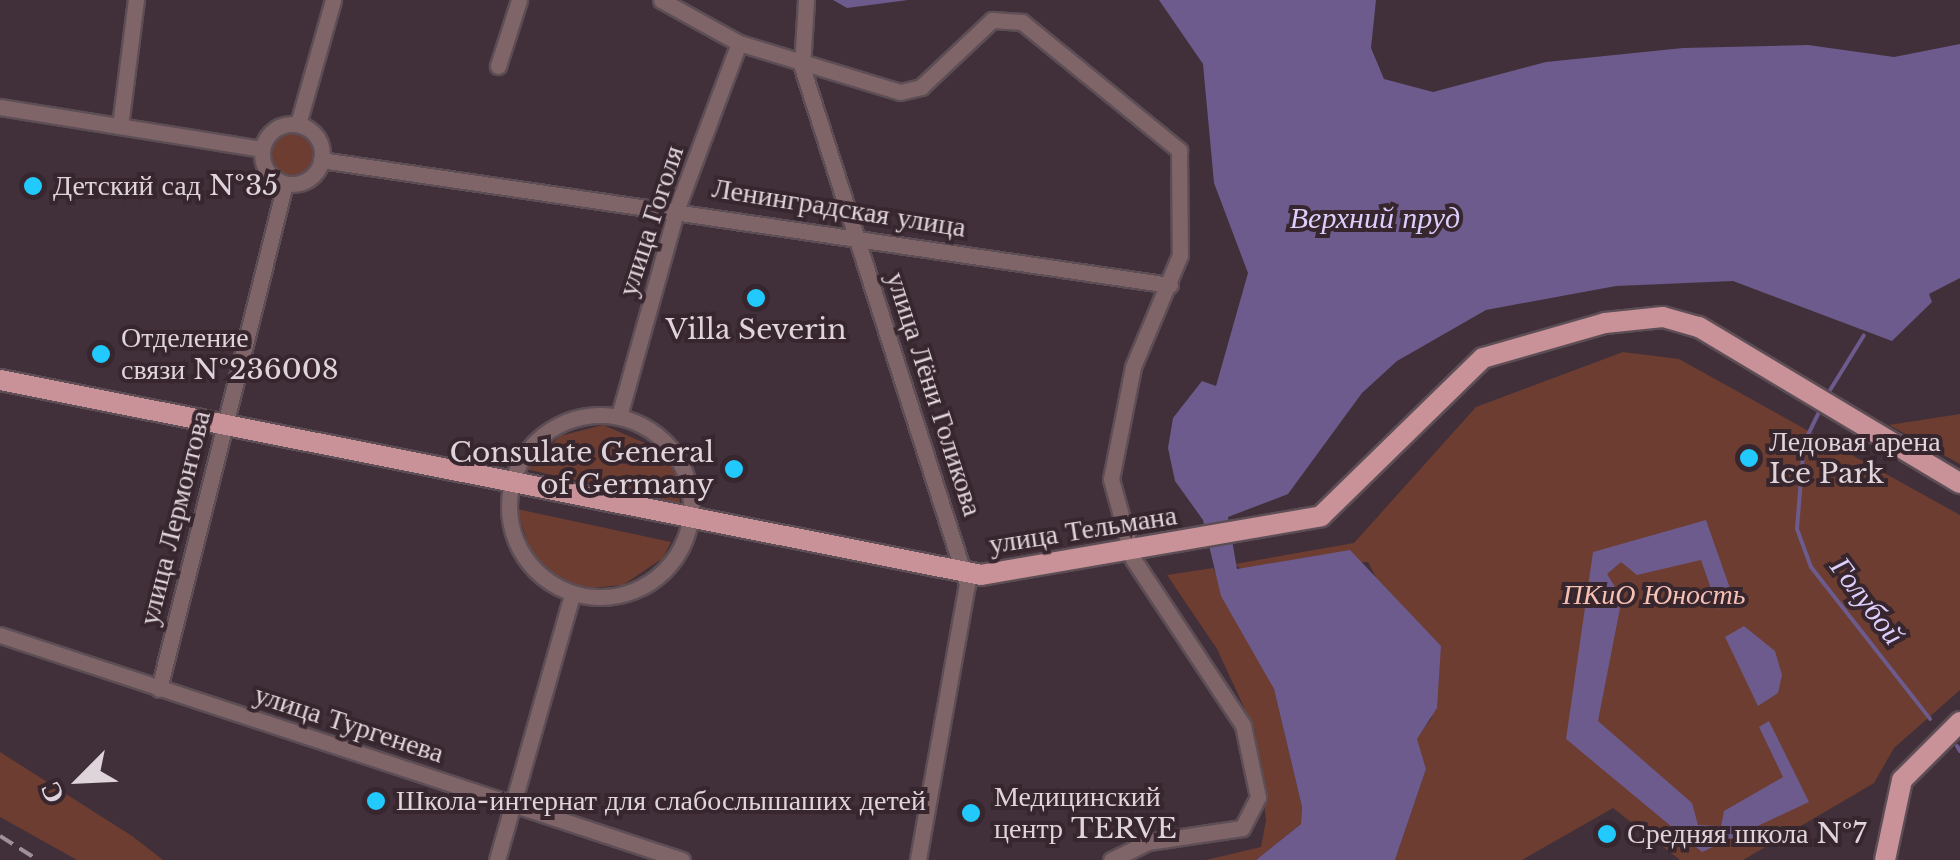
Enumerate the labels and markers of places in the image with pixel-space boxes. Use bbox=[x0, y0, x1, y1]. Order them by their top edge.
place label: Детский сад №35 bbox=[53, 169, 278, 203]
marker: Детский сад №35 bbox=[22, 175, 44, 197]
marker: Villa Severin bbox=[745, 287, 767, 309]
place label: Villa Severin bbox=[665, 313, 847, 347]
place label: Отделение связи №236008 bbox=[121, 321, 339, 387]
marker: Отделение связи №236008 bbox=[90, 343, 112, 365]
place label: Ледовая арена Ice Park bbox=[1769, 425, 1941, 491]
place label: Consulate General of Germany bbox=[449, 436, 714, 502]
marker: Ледовая арена Ice Park bbox=[1738, 447, 1760, 469]
marker: Consulate General of Germany bbox=[723, 458, 745, 480]
place label: Медицинский центр TERVE bbox=[994, 780, 1177, 846]
place label: Школа-интернат для слабослышаших детей bbox=[396, 784, 926, 818]
marker: Школа-интернат для слабослышаших детей bbox=[365, 790, 387, 812]
marker: Медицинский центр TERVE bbox=[958, 800, 984, 826]
place label: Средняя школа №7 bbox=[1627, 817, 1867, 851]
marker: Средняя школа №7 bbox=[1596, 823, 1618, 845]

